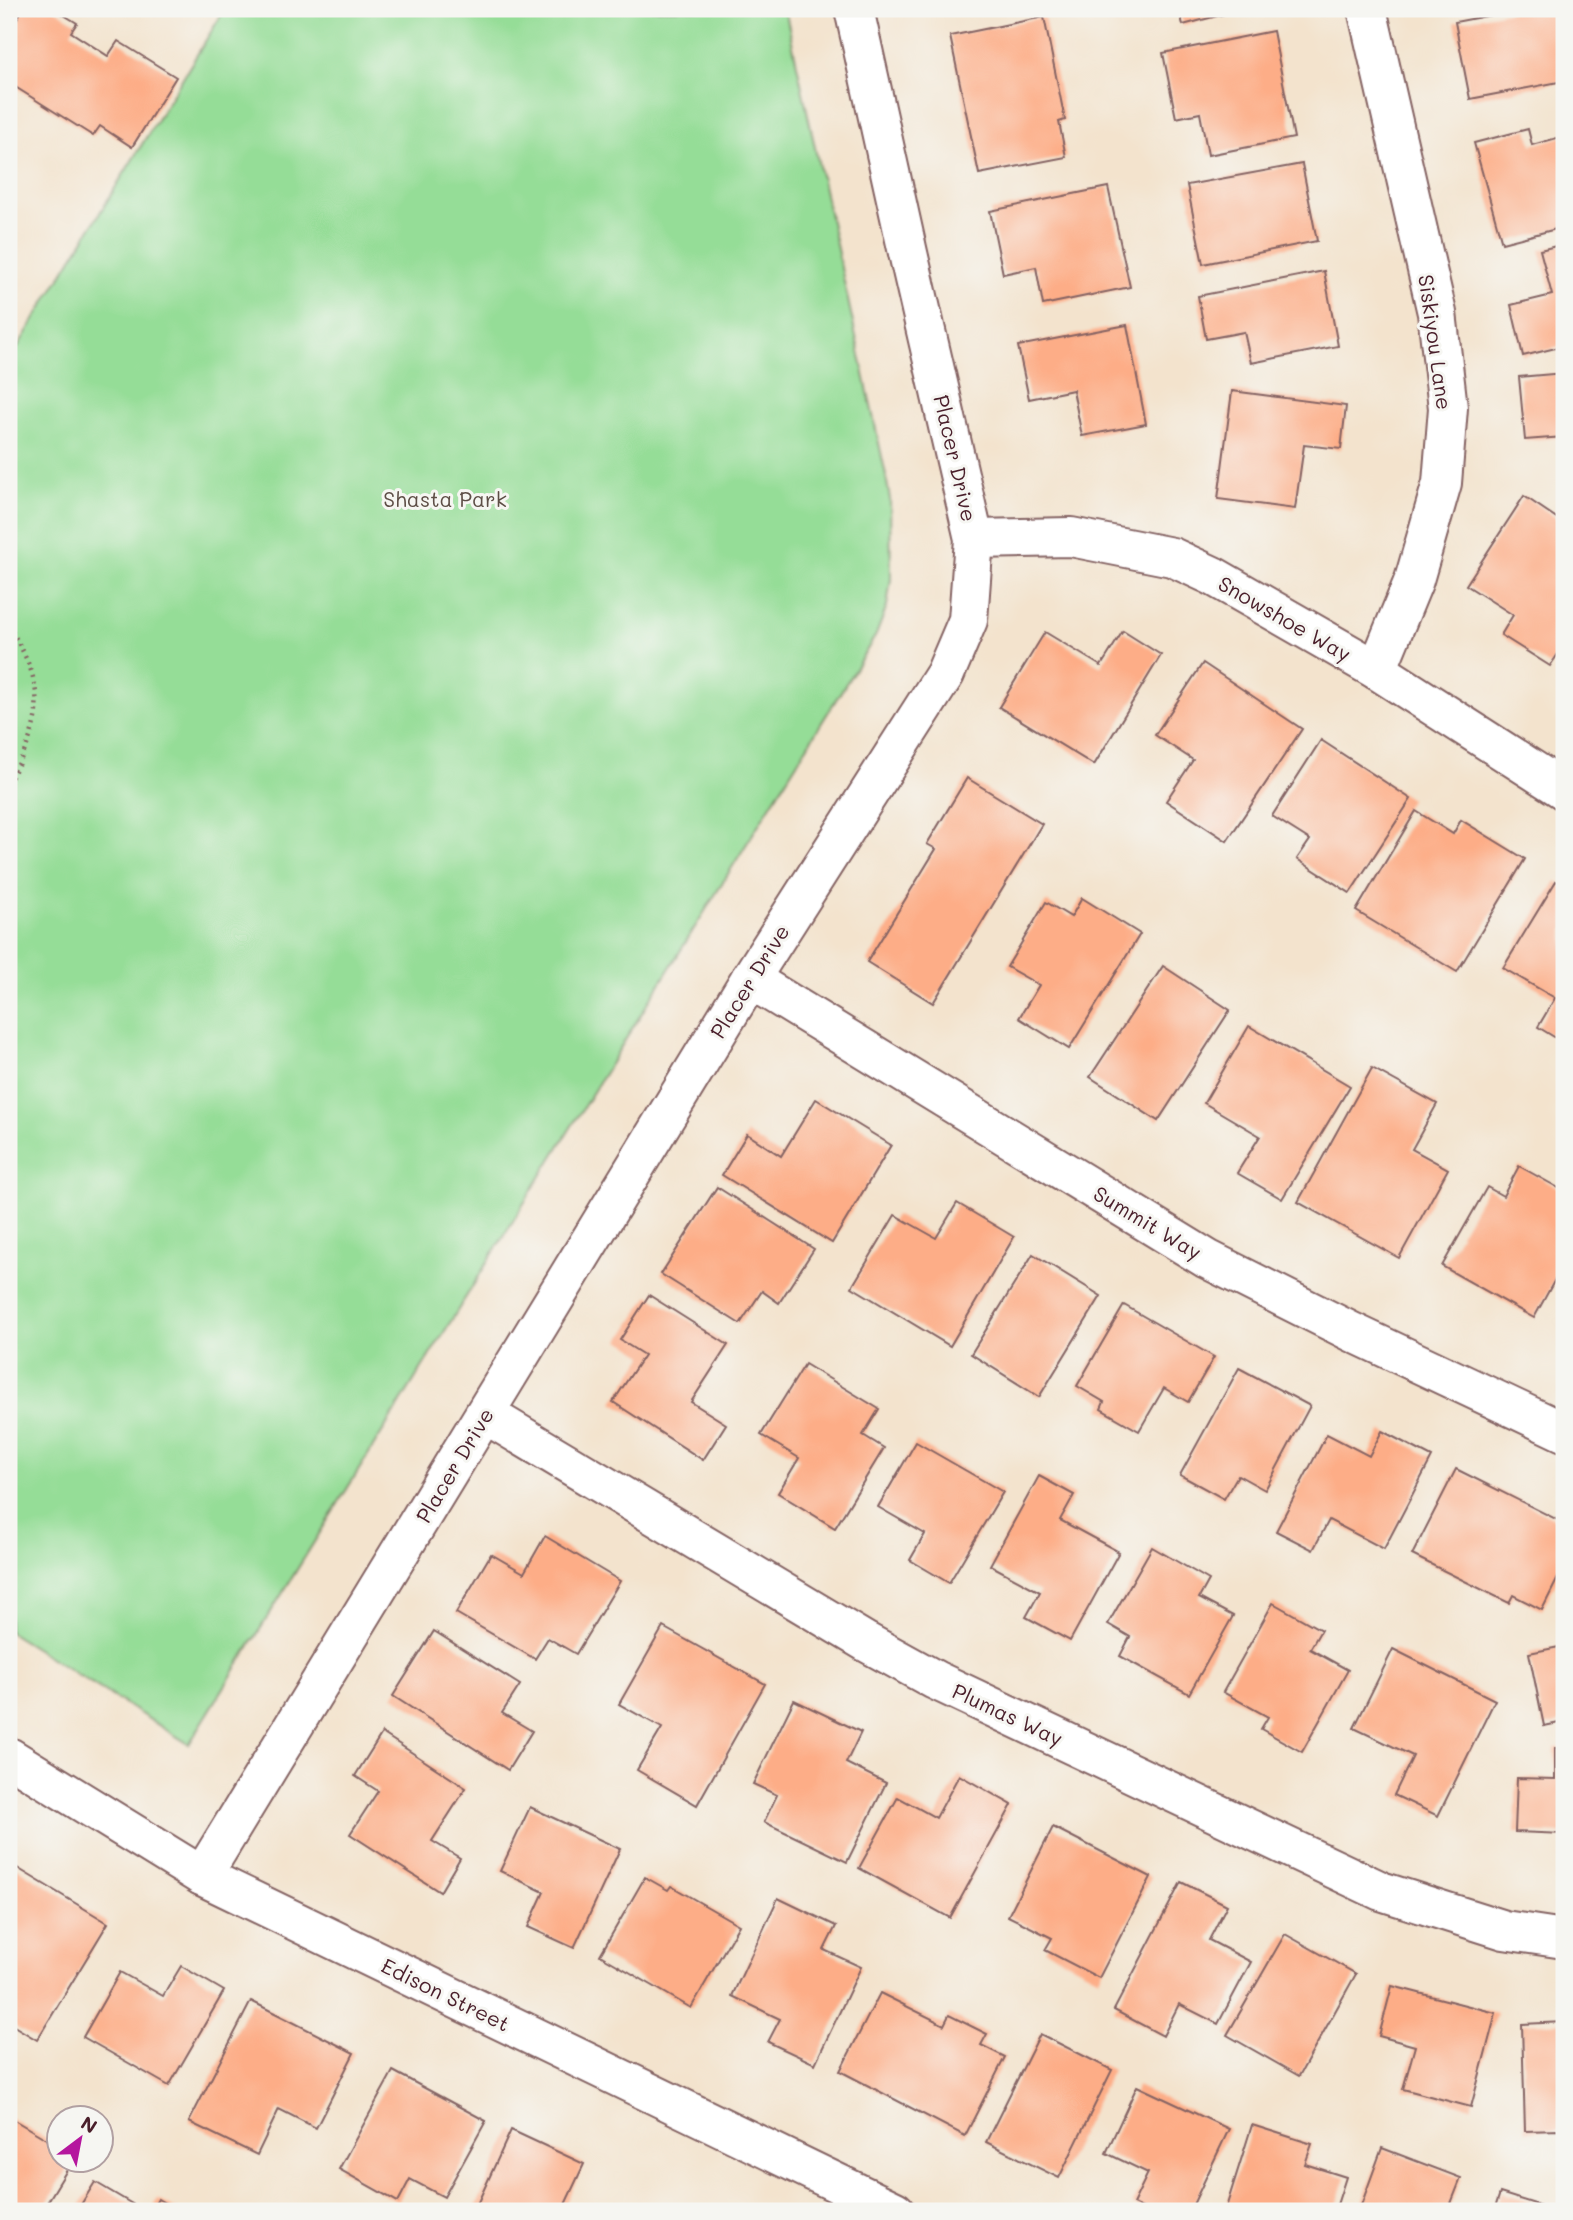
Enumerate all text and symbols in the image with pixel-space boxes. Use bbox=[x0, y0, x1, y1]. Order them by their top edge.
street label: Siskiyou Lane bbox=[1413, 273, 1459, 411]
street label: Placer Drive bbox=[928, 392, 984, 524]
park label: Shasta Park bbox=[383, 485, 507, 512]
street label: Snowshoe Way bbox=[1214, 569, 1356, 667]
street label: Placer Drive bbox=[703, 919, 795, 1043]
street label: Summit Way bbox=[1089, 1179, 1207, 1265]
street label: Placer Drive bbox=[409, 1403, 499, 1527]
street label: Plumas Way bbox=[948, 1677, 1068, 1751]
street label: Edison Street bbox=[377, 1951, 515, 2037]
north arrow bbox=[46, 2104, 116, 2174]
text: N bbox=[77, 2110, 102, 2139]

